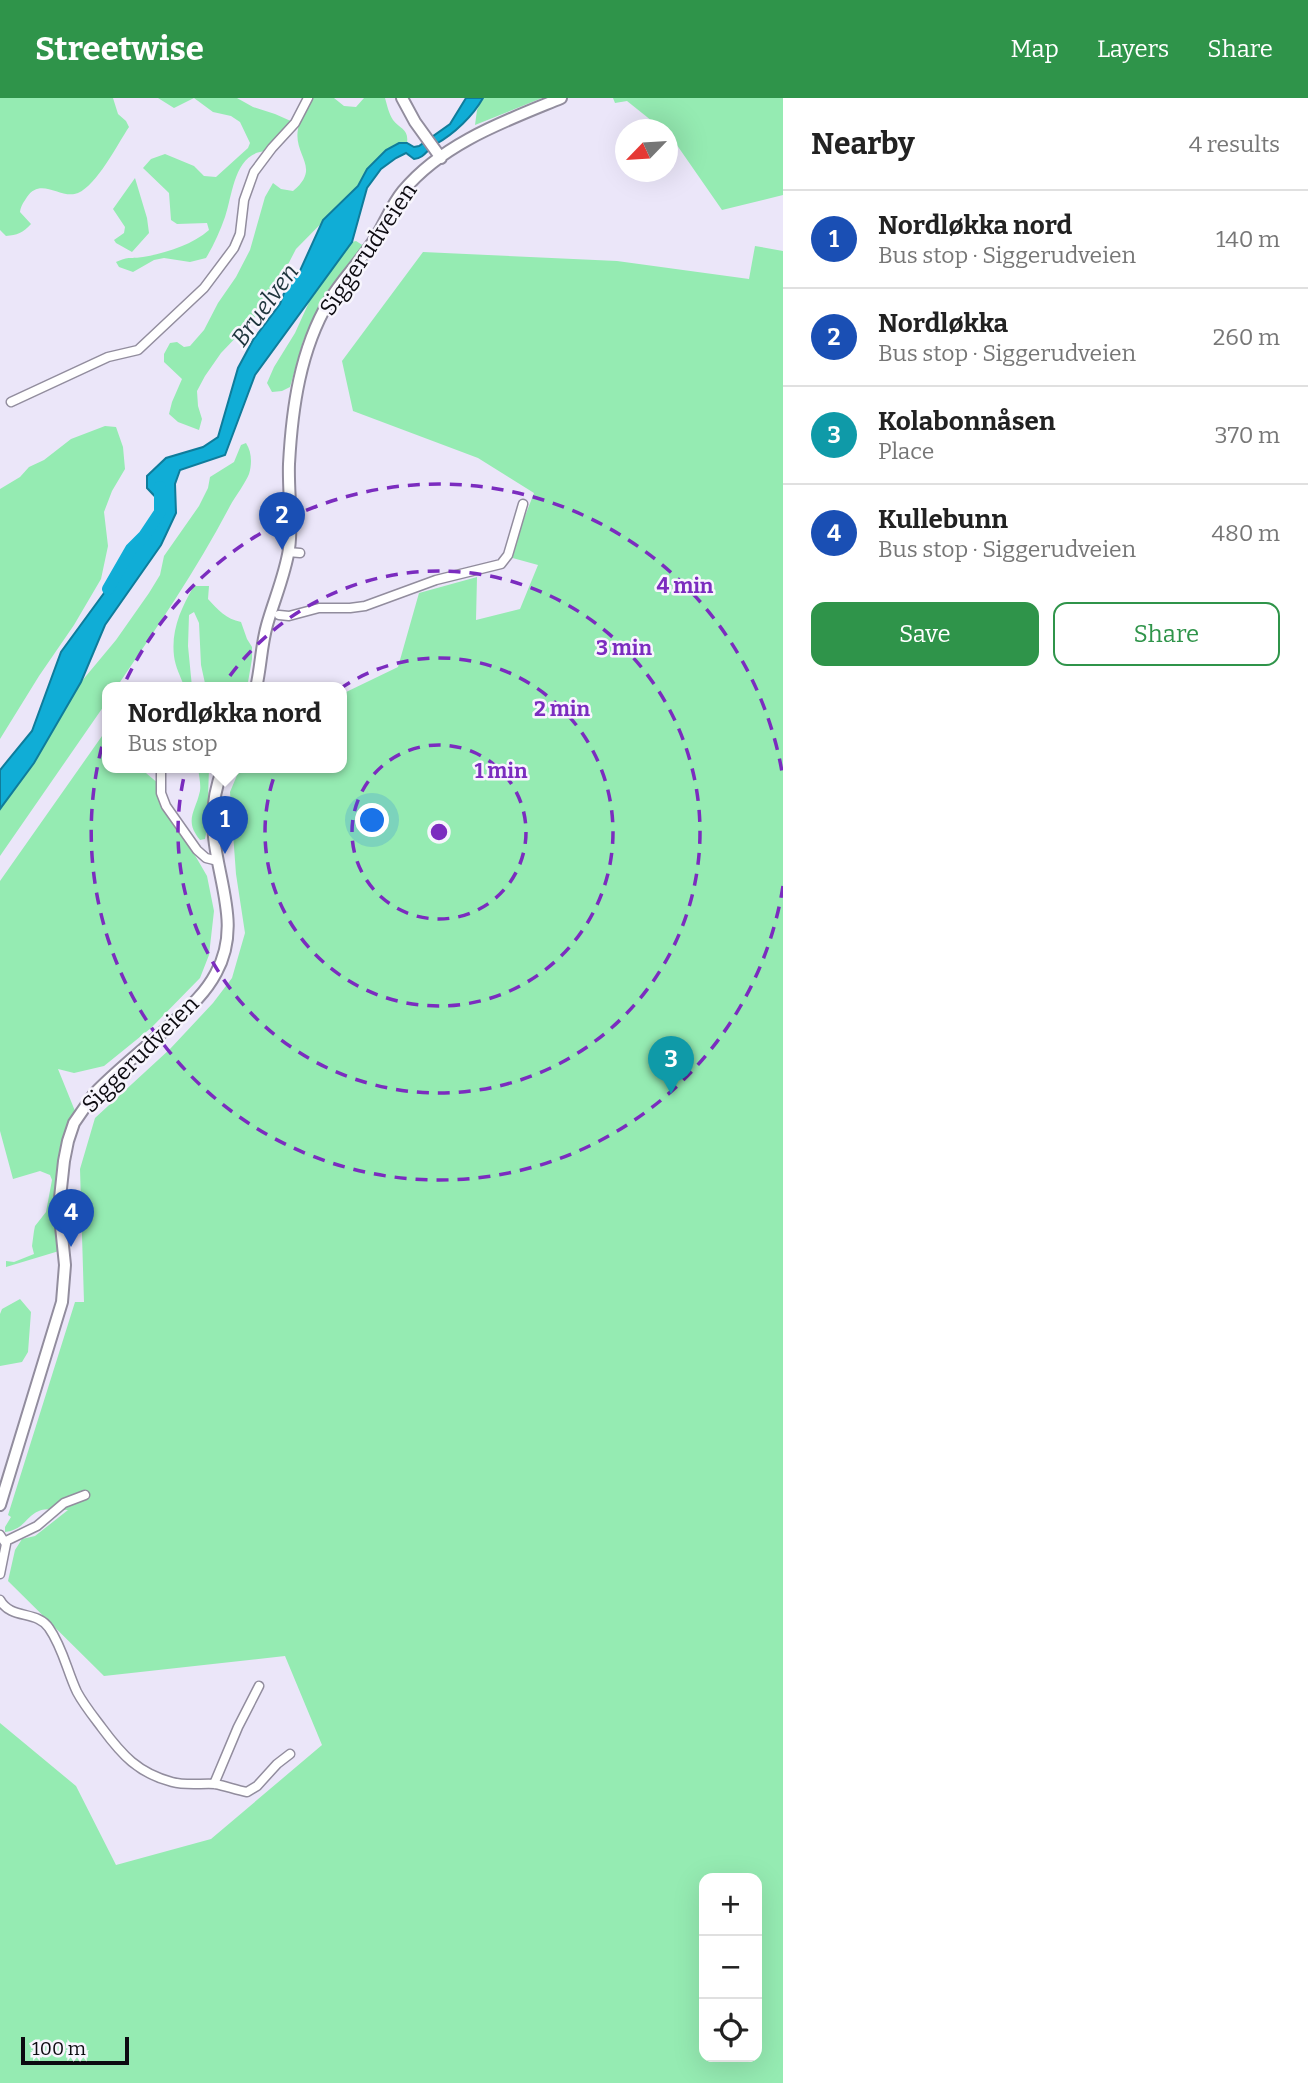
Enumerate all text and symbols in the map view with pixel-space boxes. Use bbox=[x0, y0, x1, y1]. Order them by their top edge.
text: Streetwise bbox=[35, 29, 204, 69]
text: Map bbox=[1011, 35, 1059, 63]
text: Layers bbox=[1097, 35, 1169, 63]
text: Share bbox=[1207, 35, 1273, 63]
north arrow bbox=[615, 119, 678, 182]
text: Nearby bbox=[811, 126, 915, 162]
text: 4 results bbox=[1189, 130, 1280, 158]
street label: Siggerudveien bbox=[313, 177, 423, 321]
text: Nordløkka nord bbox=[878, 210, 1072, 241]
text: 1 bbox=[829, 225, 839, 253]
text: 140 m bbox=[1216, 225, 1280, 253]
text: Bus stop · Siggerudveien bbox=[878, 241, 1136, 269]
water label: Bruelven bbox=[226, 258, 304, 352]
text: Nordløkka bbox=[878, 308, 1008, 339]
text: 2 bbox=[828, 323, 840, 351]
text: 260 m bbox=[1213, 323, 1280, 351]
text: Bus stop · Siggerudveien bbox=[878, 339, 1136, 367]
text: Kolabonnåsen bbox=[878, 406, 1056, 437]
text: 3 bbox=[827, 421, 841, 449]
text: 370 m bbox=[1214, 421, 1280, 449]
text: Place bbox=[878, 437, 934, 465]
pin: 2 bbox=[259, 492, 305, 550]
text: Kullebunn bbox=[878, 504, 1008, 535]
text: 4 bbox=[827, 519, 841, 547]
text: 480 m bbox=[1211, 519, 1280, 547]
text: Bus stop · Siggerudveien bbox=[878, 535, 1136, 563]
text: 4 min bbox=[657, 573, 714, 599]
button: Save bbox=[811, 602, 1039, 666]
button: Share bbox=[1053, 602, 1280, 666]
text: 3 min bbox=[596, 635, 653, 661]
popup bbox=[102, 682, 347, 773]
text: 2 min bbox=[534, 696, 590, 722]
text: Nordløkka nord bbox=[127, 698, 322, 729]
text: Bus stop bbox=[127, 729, 218, 757]
text: 1 min bbox=[474, 758, 528, 784]
pin: 1 bbox=[202, 796, 248, 854]
your location bbox=[355, 803, 389, 837]
centre of rings bbox=[427, 820, 451, 844]
street label: Siggerudveien bbox=[76, 989, 205, 1118]
pin: 3 bbox=[648, 1036, 694, 1094]
pin: 4 bbox=[48, 1189, 94, 1247]
map controls bbox=[699, 1873, 762, 2062]
button: + bbox=[699, 1873, 762, 1936]
button: − bbox=[699, 1936, 762, 1999]
button: locate bbox=[699, 1999, 762, 2062]
scale bar bbox=[21, 2034, 130, 2066]
text: 100 m bbox=[32, 2037, 86, 2060]

